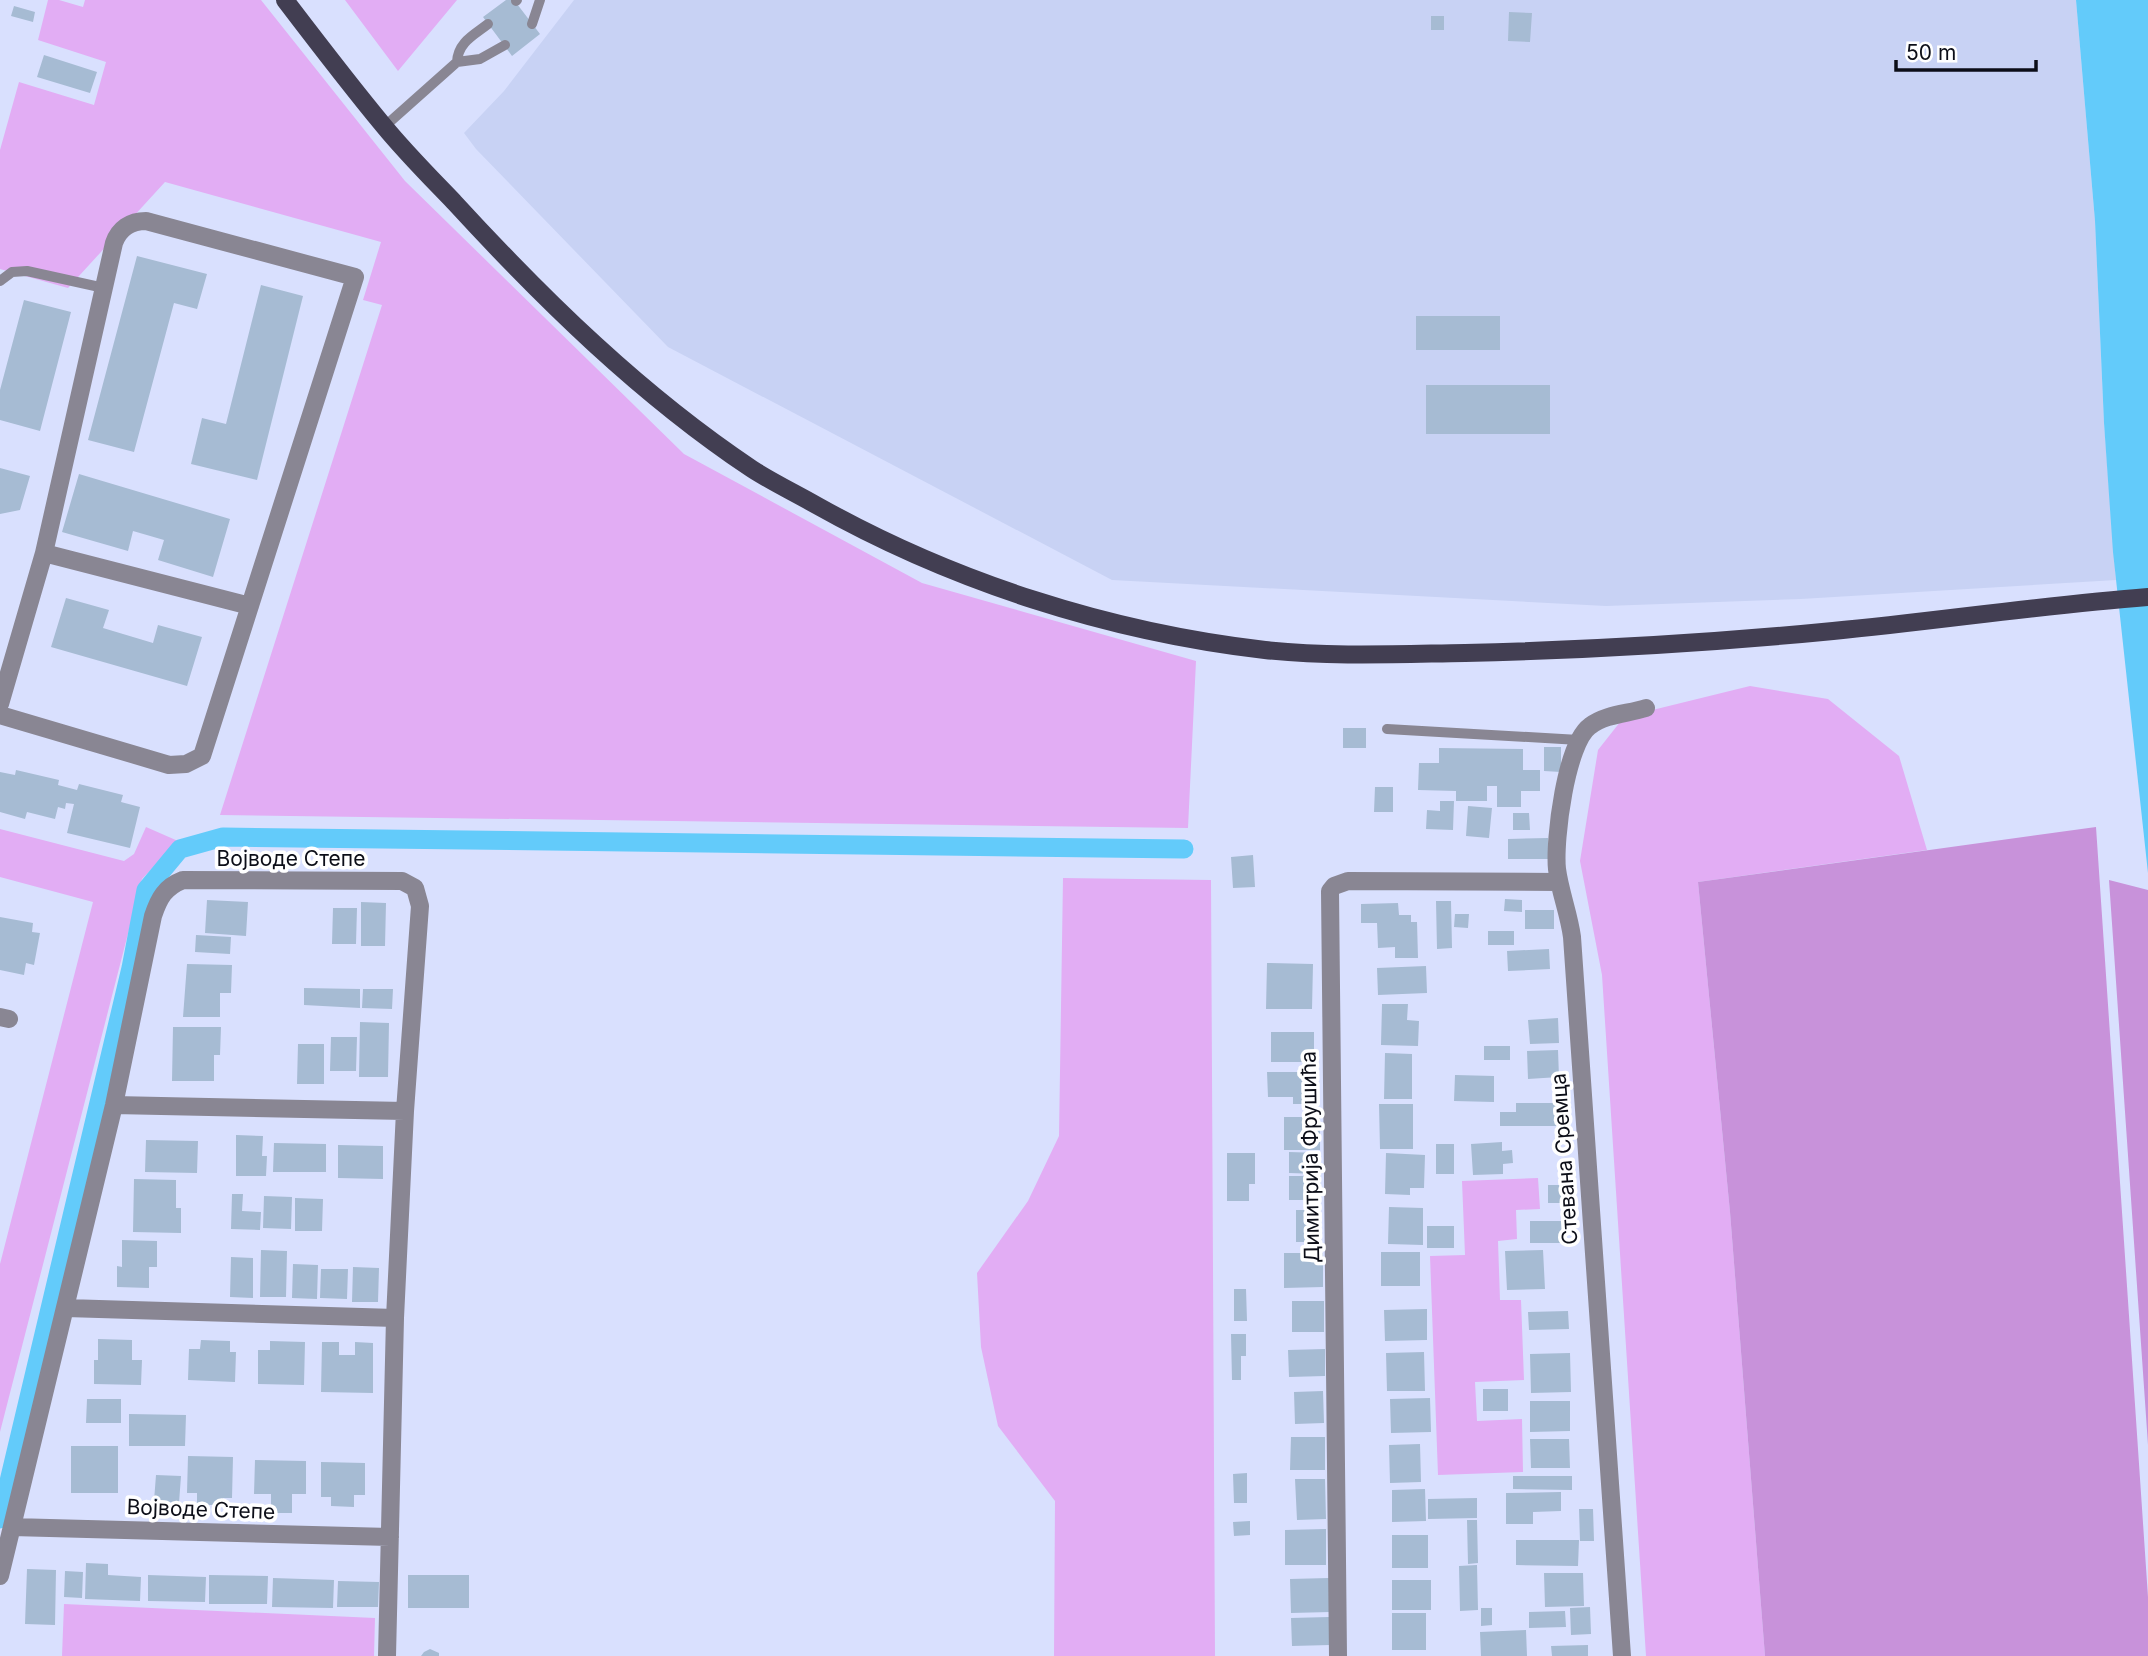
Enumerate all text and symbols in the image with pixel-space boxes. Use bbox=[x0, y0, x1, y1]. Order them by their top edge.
scale bar bbox=[1896, 28, 2036, 72]
text: 50 m bbox=[1906, 40, 1956, 65]
street label: Војводе Степе bbox=[217, 846, 365, 871]
street label: Димитрија Фрушића bbox=[1296, 1051, 1324, 1263]
street label: Стевана Сремца bbox=[1546, 1072, 1582, 1246]
street label: Војводе Степе bbox=[126, 1494, 276, 1524]

